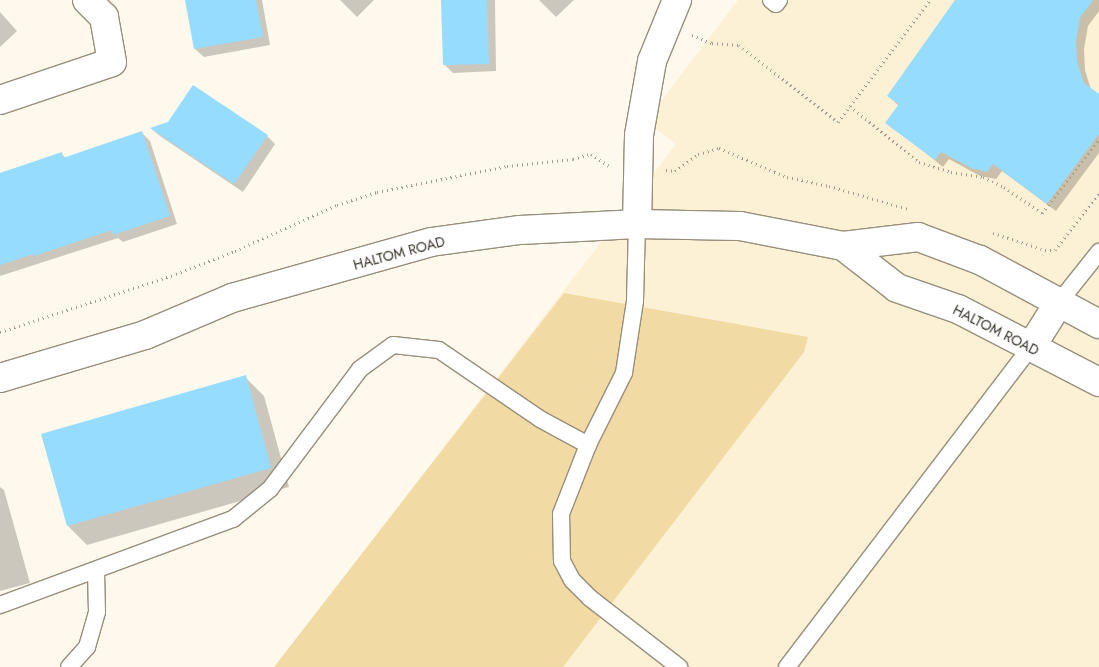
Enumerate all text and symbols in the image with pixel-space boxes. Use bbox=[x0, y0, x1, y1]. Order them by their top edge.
street label: HALTOM ROAD bbox=[351, 233, 447, 273]
street label: HALTOM ROAD bbox=[950, 301, 1042, 359]

